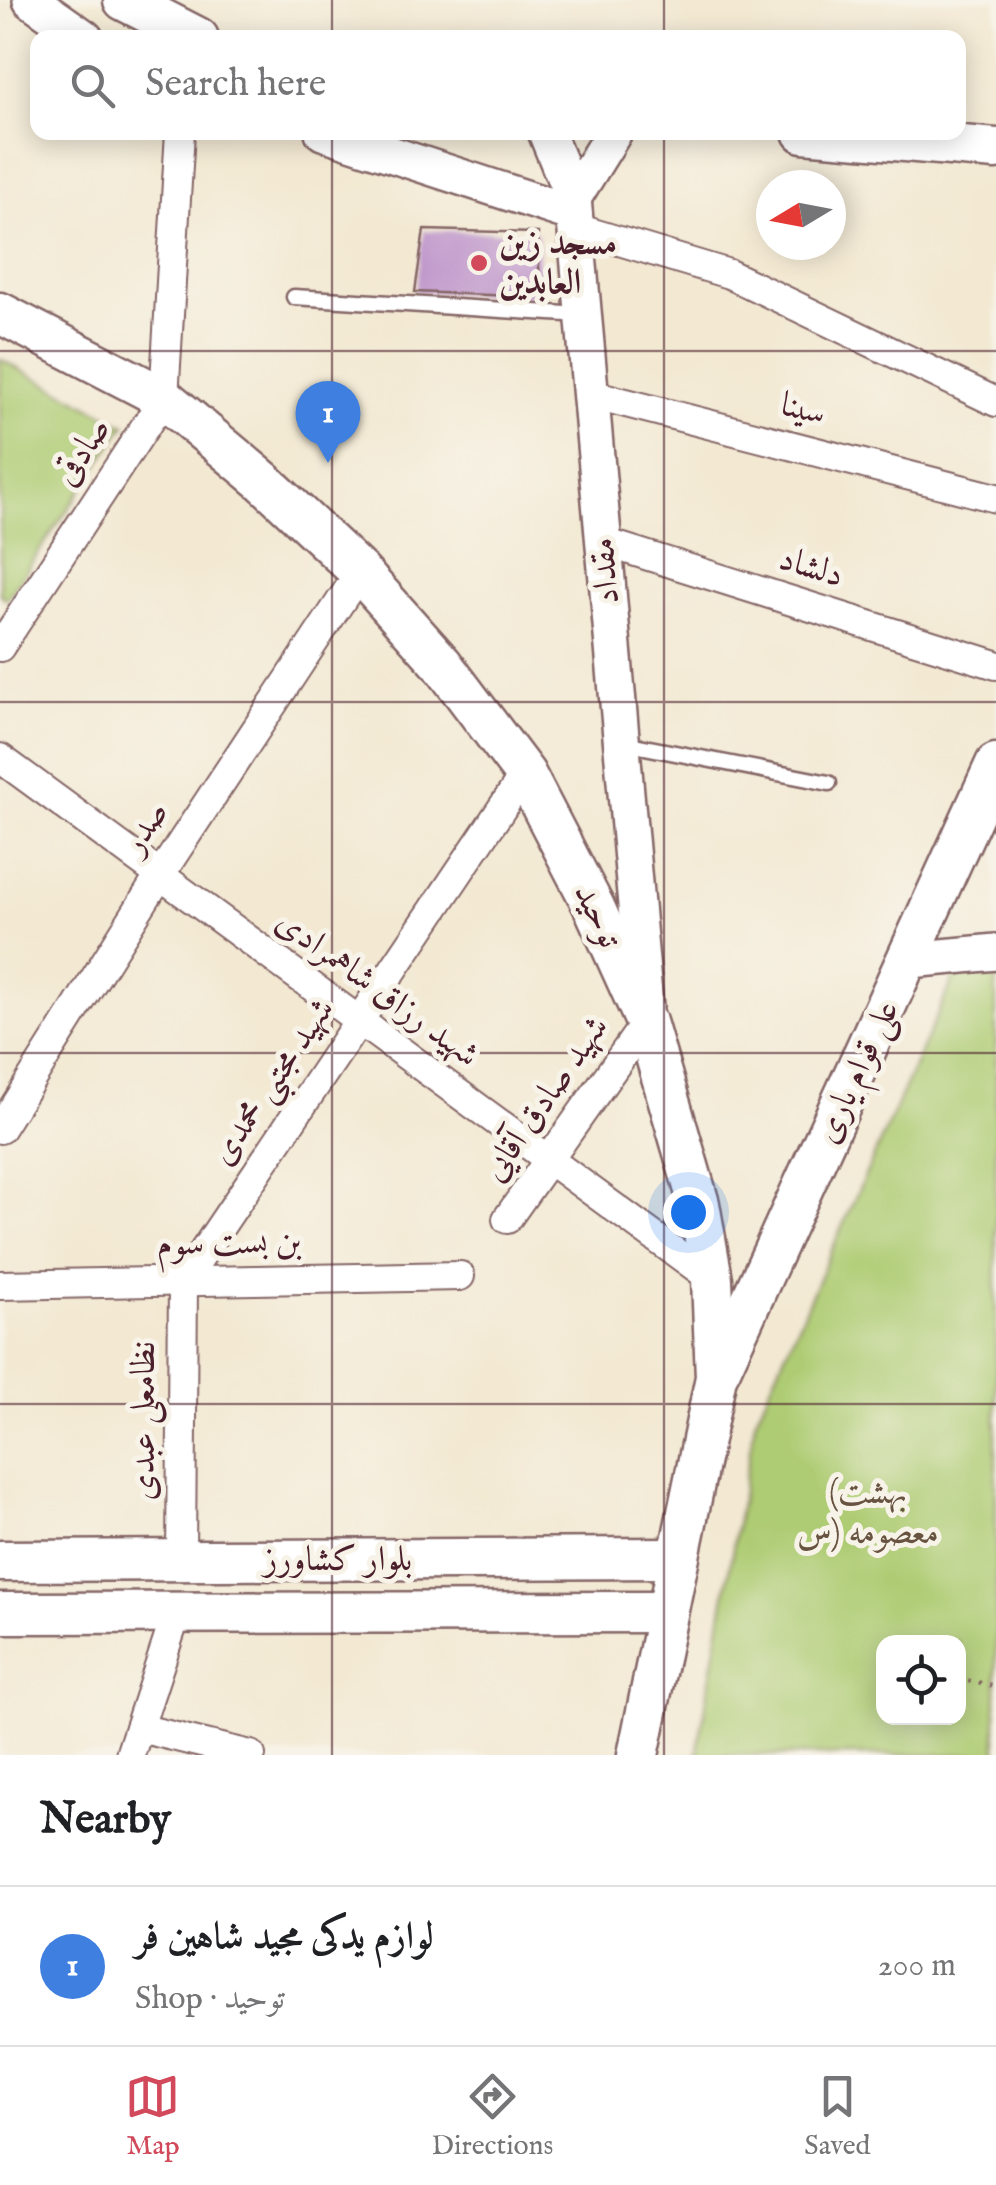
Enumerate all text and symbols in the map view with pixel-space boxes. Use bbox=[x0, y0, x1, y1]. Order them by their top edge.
search box bbox=[30, 30, 966, 140]
icon: search bbox=[65, 58, 120, 113]
text: Search here bbox=[145, 61, 326, 109]
north arrow bbox=[756, 170, 846, 260]
place label: مسجد زین العابدین bbox=[499, 221, 617, 306]
marker: مسجد زین العابدین bbox=[468, 252, 490, 274]
pin: 1 bbox=[296, 380, 360, 463]
street label: سینا bbox=[776, 383, 830, 437]
street label: صادقی bbox=[44, 409, 122, 495]
street label: مقداد bbox=[581, 536, 631, 606]
street label: دلشاد bbox=[773, 537, 849, 599]
street label: صدر bbox=[111, 793, 180, 866]
street label: توحید bbox=[562, 876, 632, 956]
street label: شهید رزاق شاهمرادی bbox=[266, 900, 488, 1078]
street label: شهید مجتبی محمدی bbox=[201, 990, 349, 1177]
street label: علی قوام یاری bbox=[805, 993, 916, 1154]
street label: شهید صادق آقایی bbox=[472, 1007, 620, 1191]
your location bbox=[663, 1187, 714, 1238]
street label: بن بست سوم bbox=[156, 1220, 302, 1274]
street label: نظامعلی عبدی bbox=[122, 1341, 167, 1501]
park label: (بهشت معصومه (س bbox=[797, 1471, 939, 1556]
street label: بلوار کشاورز bbox=[261, 1538, 412, 1583]
map controls bbox=[876, 1635, 966, 1725]
button: locate bbox=[876, 1635, 966, 1725]
text: Nearby bbox=[40, 1794, 171, 1847]
text: لوازم یدکی مجید شاهین فر bbox=[135, 1914, 434, 1962]
text: 1 bbox=[67, 1946, 78, 1987]
text: 200 m bbox=[878, 1946, 956, 1987]
text: Shop · توحید bbox=[135, 1979, 285, 2020]
tab: Map bbox=[125, 2069, 180, 2164]
tab: Directions bbox=[431, 2069, 553, 2164]
tab: Saved bbox=[804, 2069, 871, 2164]

